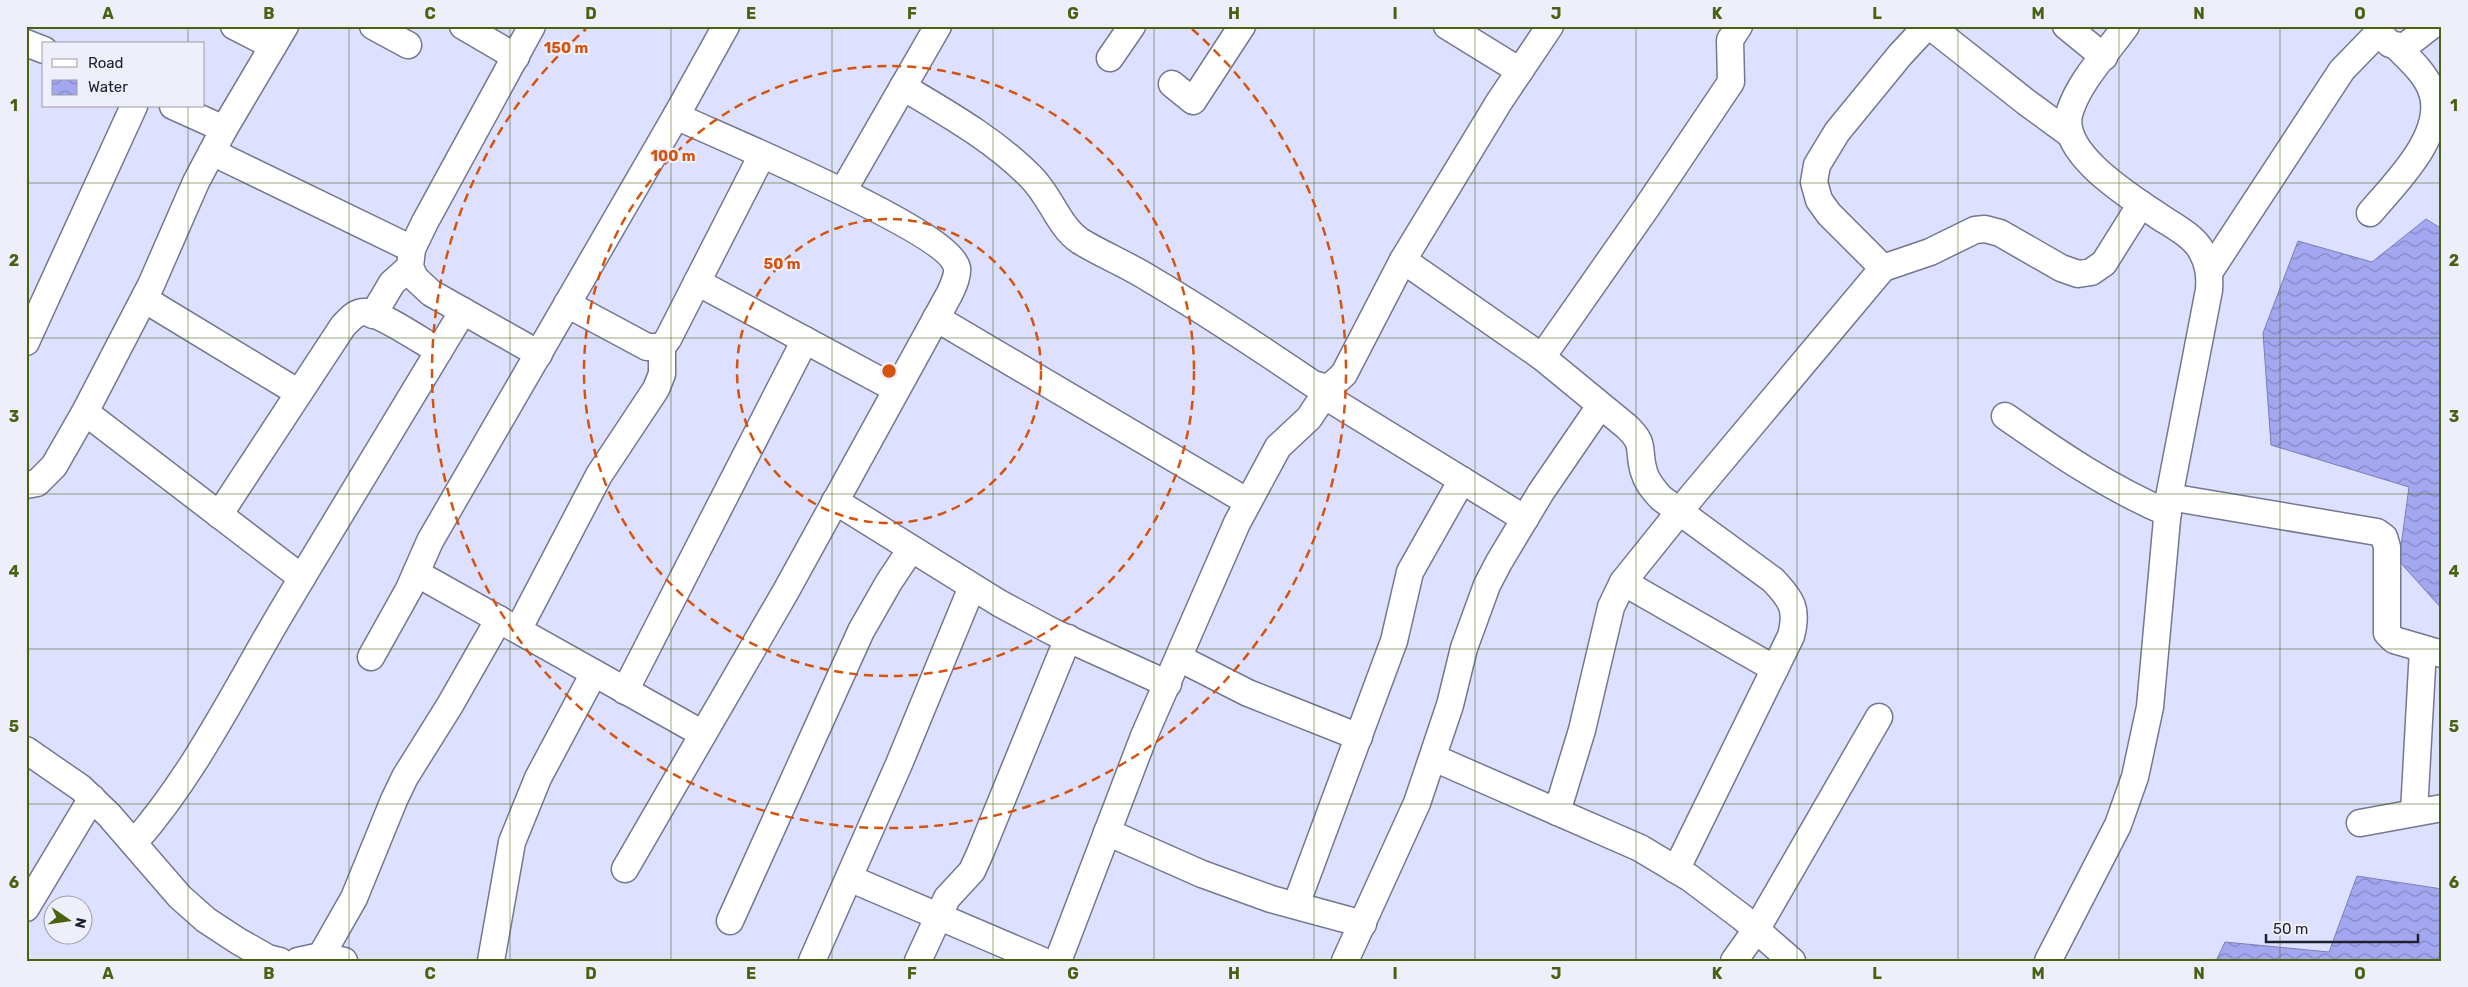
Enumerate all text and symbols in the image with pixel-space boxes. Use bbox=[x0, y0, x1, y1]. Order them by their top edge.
text: A bbox=[102, 4, 114, 23]
text: B bbox=[263, 4, 275, 23]
text: C bbox=[424, 4, 436, 23]
text: D bbox=[585, 4, 597, 23]
text: E bbox=[746, 4, 756, 23]
text: F bbox=[907, 4, 917, 23]
text: G bbox=[1067, 4, 1079, 23]
text: H bbox=[1228, 4, 1240, 23]
text: I bbox=[1392, 4, 1398, 23]
text: J bbox=[1551, 4, 1561, 23]
text: K bbox=[1712, 4, 1723, 23]
text: L bbox=[1872, 4, 1882, 23]
text: M bbox=[2031, 4, 2045, 23]
text: N bbox=[2193, 4, 2205, 23]
text: O bbox=[2354, 4, 2366, 23]
text: 150 m bbox=[544, 39, 588, 57]
legend bbox=[42, 42, 205, 108]
text: Road bbox=[88, 54, 124, 72]
text: Water bbox=[88, 78, 128, 96]
text: 1 bbox=[10, 96, 18, 115]
text: 1 bbox=[2450, 96, 2458, 115]
text: 100 m bbox=[651, 147, 695, 165]
text: 2 bbox=[9, 251, 19, 270]
text: 2 bbox=[2449, 251, 2459, 270]
text: 50 m bbox=[764, 255, 800, 273]
centre of rings bbox=[880, 362, 898, 380]
text: 3 bbox=[9, 407, 19, 426]
text: 3 bbox=[2449, 407, 2459, 426]
text: 4 bbox=[9, 562, 20, 581]
text: 4 bbox=[2449, 562, 2460, 581]
text: 5 bbox=[9, 717, 19, 736]
text: 5 bbox=[2449, 717, 2459, 736]
text: 6 bbox=[9, 873, 19, 892]
text: 6 bbox=[2449, 873, 2459, 892]
north arrow bbox=[42, 894, 92, 944]
scale bar bbox=[2266, 912, 2418, 944]
text: N bbox=[71, 916, 90, 930]
text: 50 m bbox=[2273, 920, 2308, 938]
text: A bbox=[102, 964, 114, 983]
text: B bbox=[263, 964, 275, 983]
text: C bbox=[424, 964, 436, 983]
text: D bbox=[585, 964, 597, 983]
text: E bbox=[746, 964, 756, 983]
text: F bbox=[907, 964, 917, 983]
text: G bbox=[1067, 964, 1079, 983]
text: H bbox=[1228, 964, 1240, 983]
text: I bbox=[1392, 964, 1398, 983]
text: J bbox=[1551, 964, 1561, 983]
text: K bbox=[1712, 964, 1723, 983]
text: L bbox=[1872, 964, 1882, 983]
text: M bbox=[2031, 964, 2045, 983]
text: N bbox=[2193, 964, 2205, 983]
text: O bbox=[2354, 964, 2366, 983]

